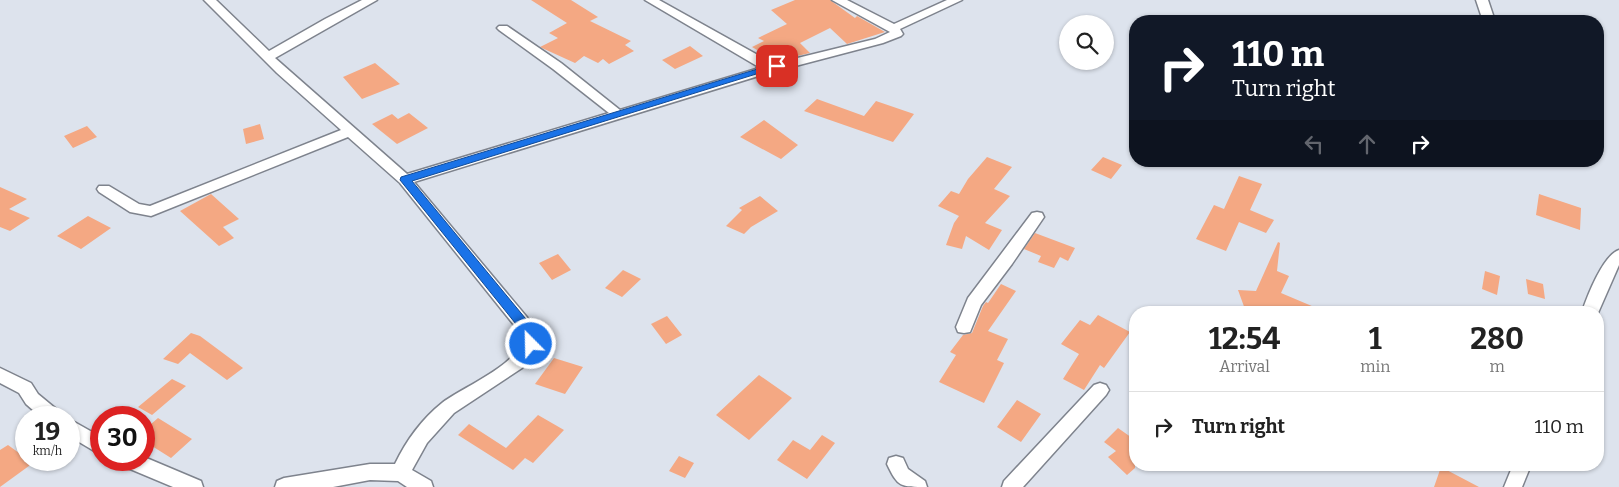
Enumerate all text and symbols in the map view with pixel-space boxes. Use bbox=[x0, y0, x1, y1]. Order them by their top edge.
map controls bbox=[1059, 15, 1114, 70]
button: search bbox=[1059, 15, 1114, 70]
text: 110 m bbox=[1232, 33, 1324, 75]
icon: right bbox=[1149, 35, 1214, 100]
pin bbox=[756, 45, 798, 87]
icon: arrive bbox=[763, 52, 791, 80]
text: Turn right bbox=[1232, 75, 1335, 102]
icon: left bbox=[1300, 130, 1328, 158]
icon: ahead bbox=[1353, 130, 1381, 158]
icon: right bbox=[1406, 130, 1434, 158]
position arrow bbox=[504, 317, 556, 369]
text: 12:54 bbox=[1209, 321, 1280, 357]
text: 1 bbox=[1369, 321, 1382, 357]
text: 280 bbox=[1470, 321, 1524, 357]
text: Arrival bbox=[1219, 357, 1270, 376]
text: min bbox=[1360, 357, 1390, 376]
text: m bbox=[1490, 357, 1505, 376]
speed limit sign: 30 bbox=[90, 406, 155, 471]
icon: right bbox=[1149, 413, 1177, 441]
text: Turn right bbox=[1192, 415, 1285, 438]
text: 110 m bbox=[1534, 415, 1584, 438]
text: 19 bbox=[35, 417, 60, 447]
text: km/h bbox=[33, 444, 62, 458]

